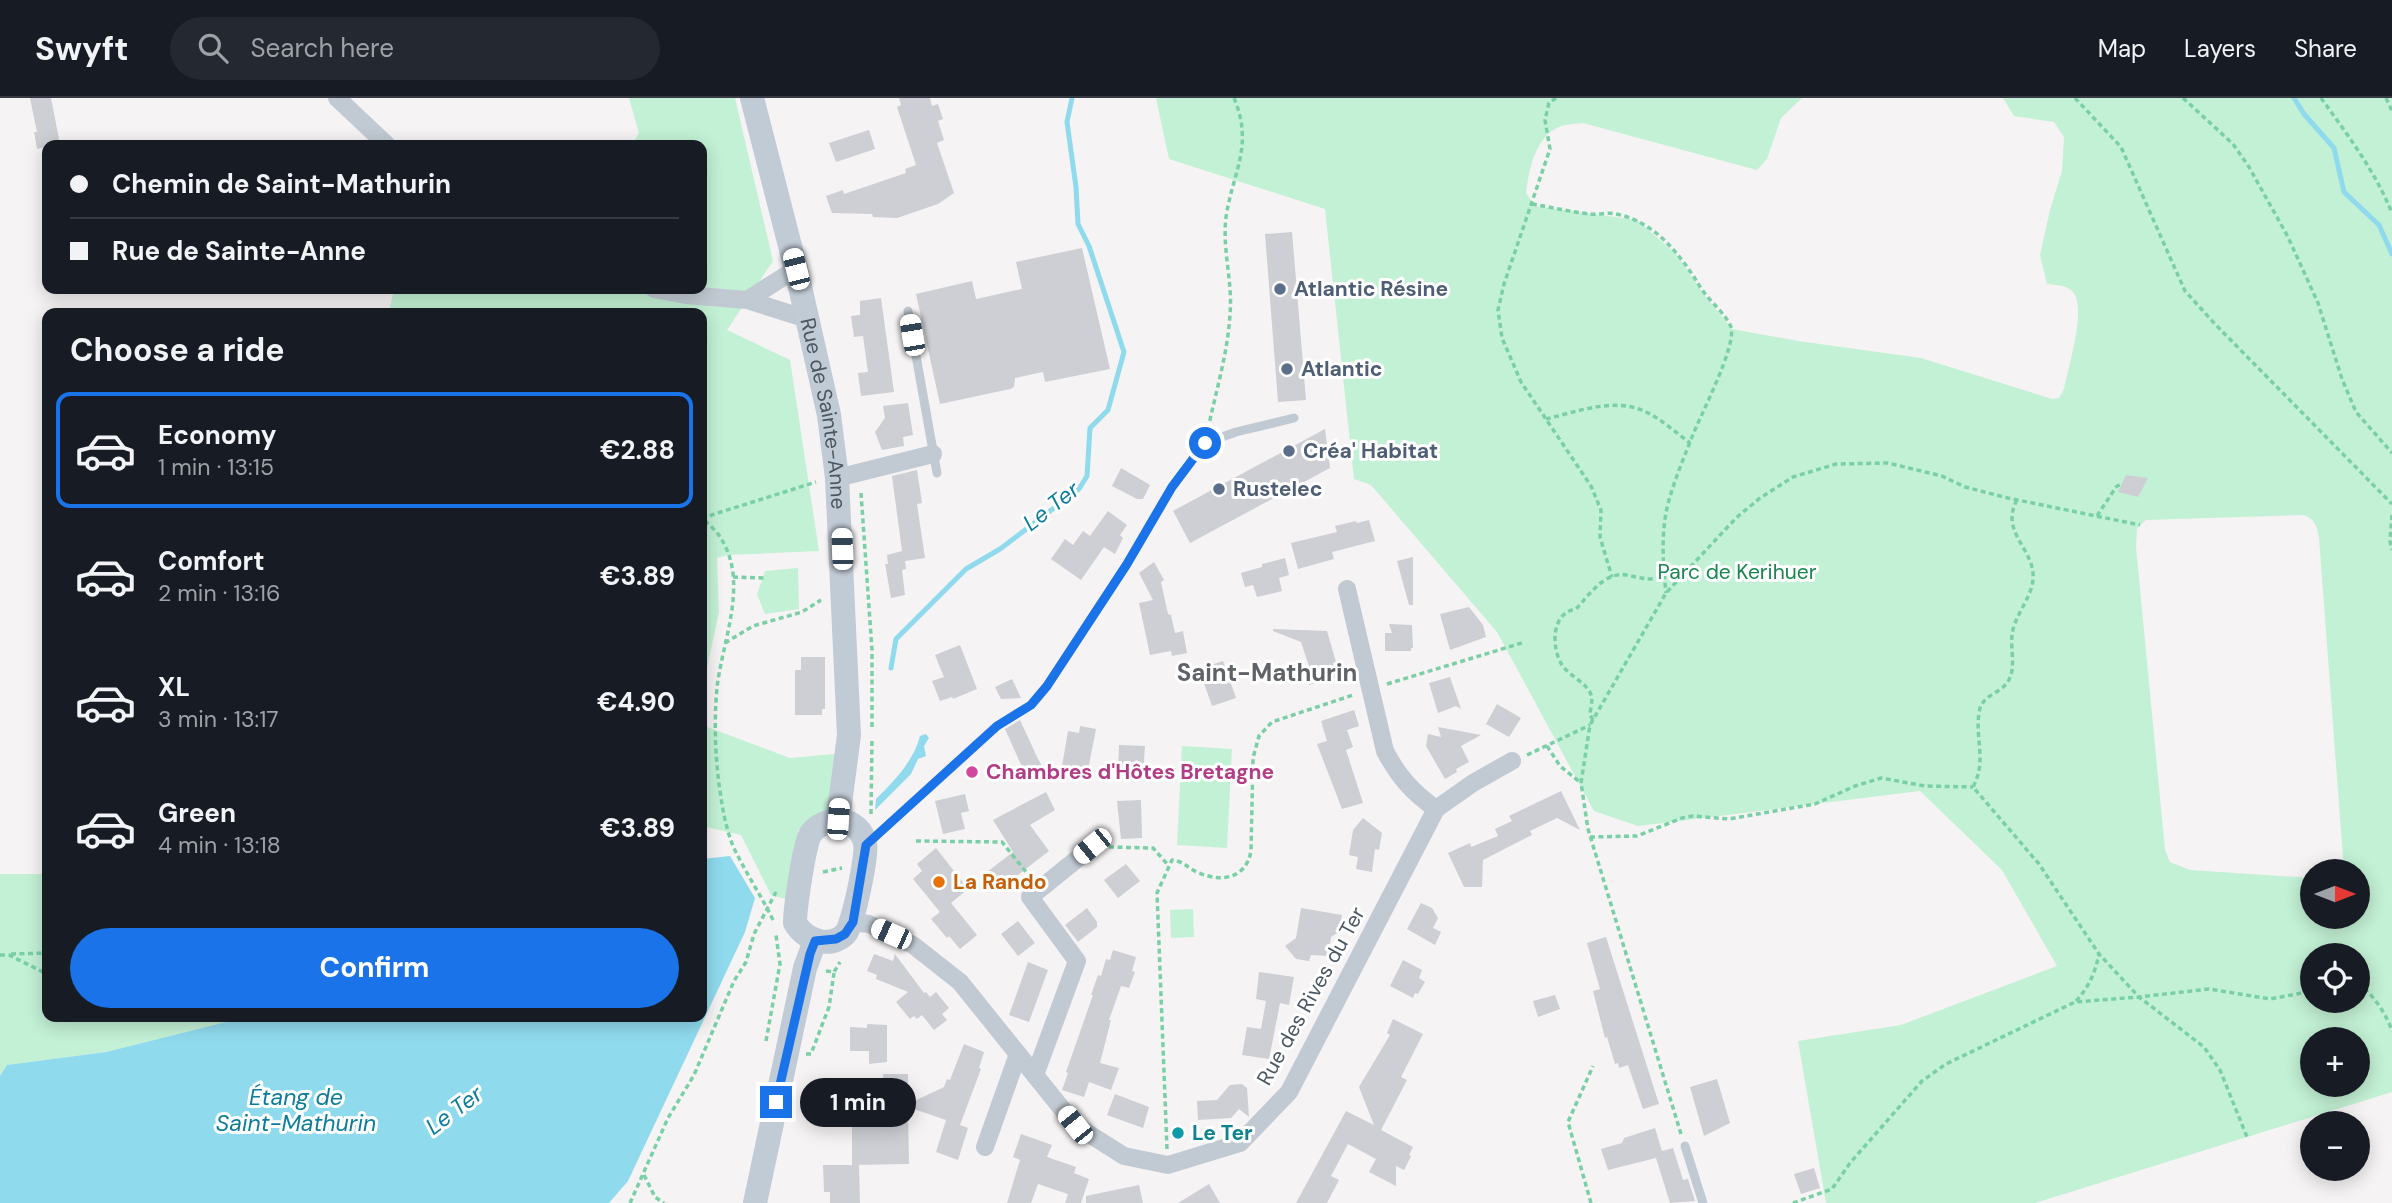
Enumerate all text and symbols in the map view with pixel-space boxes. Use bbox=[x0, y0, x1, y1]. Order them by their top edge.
search box bbox=[170, 17, 660, 80]
text: Swyft bbox=[35, 27, 128, 70]
icon: search bbox=[194, 29, 232, 67]
text: Search here bbox=[250, 31, 394, 65]
text: Map bbox=[2098, 33, 2146, 64]
text: Layers bbox=[2184, 33, 2256, 64]
text: Share bbox=[2294, 33, 2357, 64]
text: Chemin de Saint-Mathurin bbox=[112, 167, 451, 201]
text: Rue de Sainte-Anne bbox=[112, 234, 366, 268]
car bbox=[781, 246, 812, 292]
place label: Atlantic Résine bbox=[1294, 275, 1448, 303]
marker: Atlantic Résine bbox=[1272, 281, 1288, 297]
car bbox=[899, 312, 926, 358]
street label: Rue de Sainte-Anne bbox=[793, 315, 852, 510]
text: Choose a ride bbox=[70, 329, 285, 371]
place label: Atlantic bbox=[1301, 355, 1382, 383]
marker: Atlantic bbox=[1279, 361, 1295, 377]
text: Economy bbox=[158, 418, 276, 452]
icon: car bbox=[74, 419, 137, 482]
route start bbox=[1189, 427, 1221, 459]
text: €2.88 bbox=[600, 433, 675, 467]
place label: Créa' Habitat bbox=[1303, 437, 1438, 465]
marker: Créa' Habitat bbox=[1281, 443, 1297, 459]
text: 1 min · 13:15 bbox=[158, 452, 274, 482]
water label: Le Ter bbox=[1017, 474, 1087, 538]
place label: Rustelec bbox=[1233, 475, 1323, 503]
marker: Rustelec bbox=[1211, 481, 1227, 497]
car bbox=[831, 528, 854, 570]
text: Comfort bbox=[158, 544, 264, 578]
icon: car bbox=[74, 545, 137, 608]
park label: Parc de Kerihuer bbox=[1658, 558, 1817, 586]
text: €3.89 bbox=[600, 559, 675, 593]
text: 2 min · 13:16 bbox=[158, 578, 280, 608]
district label: Saint-Mathurin bbox=[1177, 657, 1357, 688]
text: XL bbox=[158, 670, 190, 704]
icon: car bbox=[74, 671, 137, 734]
text: €4.90 bbox=[597, 685, 675, 719]
text: 3 min · 13:17 bbox=[158, 704, 279, 734]
place label: Chambres d'Hôtes Bretagne bbox=[986, 758, 1274, 786]
marker: Chambres d'Hôtes Bretagne bbox=[964, 764, 980, 780]
text: Green bbox=[158, 796, 236, 830]
icon: car bbox=[74, 797, 137, 860]
car bbox=[827, 797, 850, 841]
text: €3.89 bbox=[600, 811, 675, 845]
car bbox=[1070, 825, 1115, 867]
text: 4 min · 13:18 bbox=[158, 830, 281, 860]
north arrow bbox=[2300, 859, 2370, 929]
map controls bbox=[2300, 859, 2370, 1181]
place label: La Rando bbox=[953, 868, 1047, 896]
marker: La Rando bbox=[931, 874, 947, 890]
street label: Rue des Rives du Ter bbox=[1250, 902, 1372, 1090]
car bbox=[868, 916, 915, 952]
button: Confirm bbox=[70, 928, 679, 1008]
button: locate bbox=[2300, 943, 2370, 1013]
button: + bbox=[2300, 1027, 2370, 1097]
callout: 1 min bbox=[800, 1077, 916, 1126]
water label: Le Ter bbox=[419, 1078, 490, 1141]
water label: Étang de Saint-Mathurin bbox=[216, 1082, 376, 1138]
route end bbox=[760, 1086, 792, 1118]
text: 1 min bbox=[830, 1087, 886, 1117]
car bbox=[1054, 1102, 1097, 1148]
button: − bbox=[2300, 1111, 2370, 1181]
place label: Le Ter bbox=[1192, 1119, 1253, 1147]
marker: Le Ter bbox=[1170, 1125, 1186, 1141]

